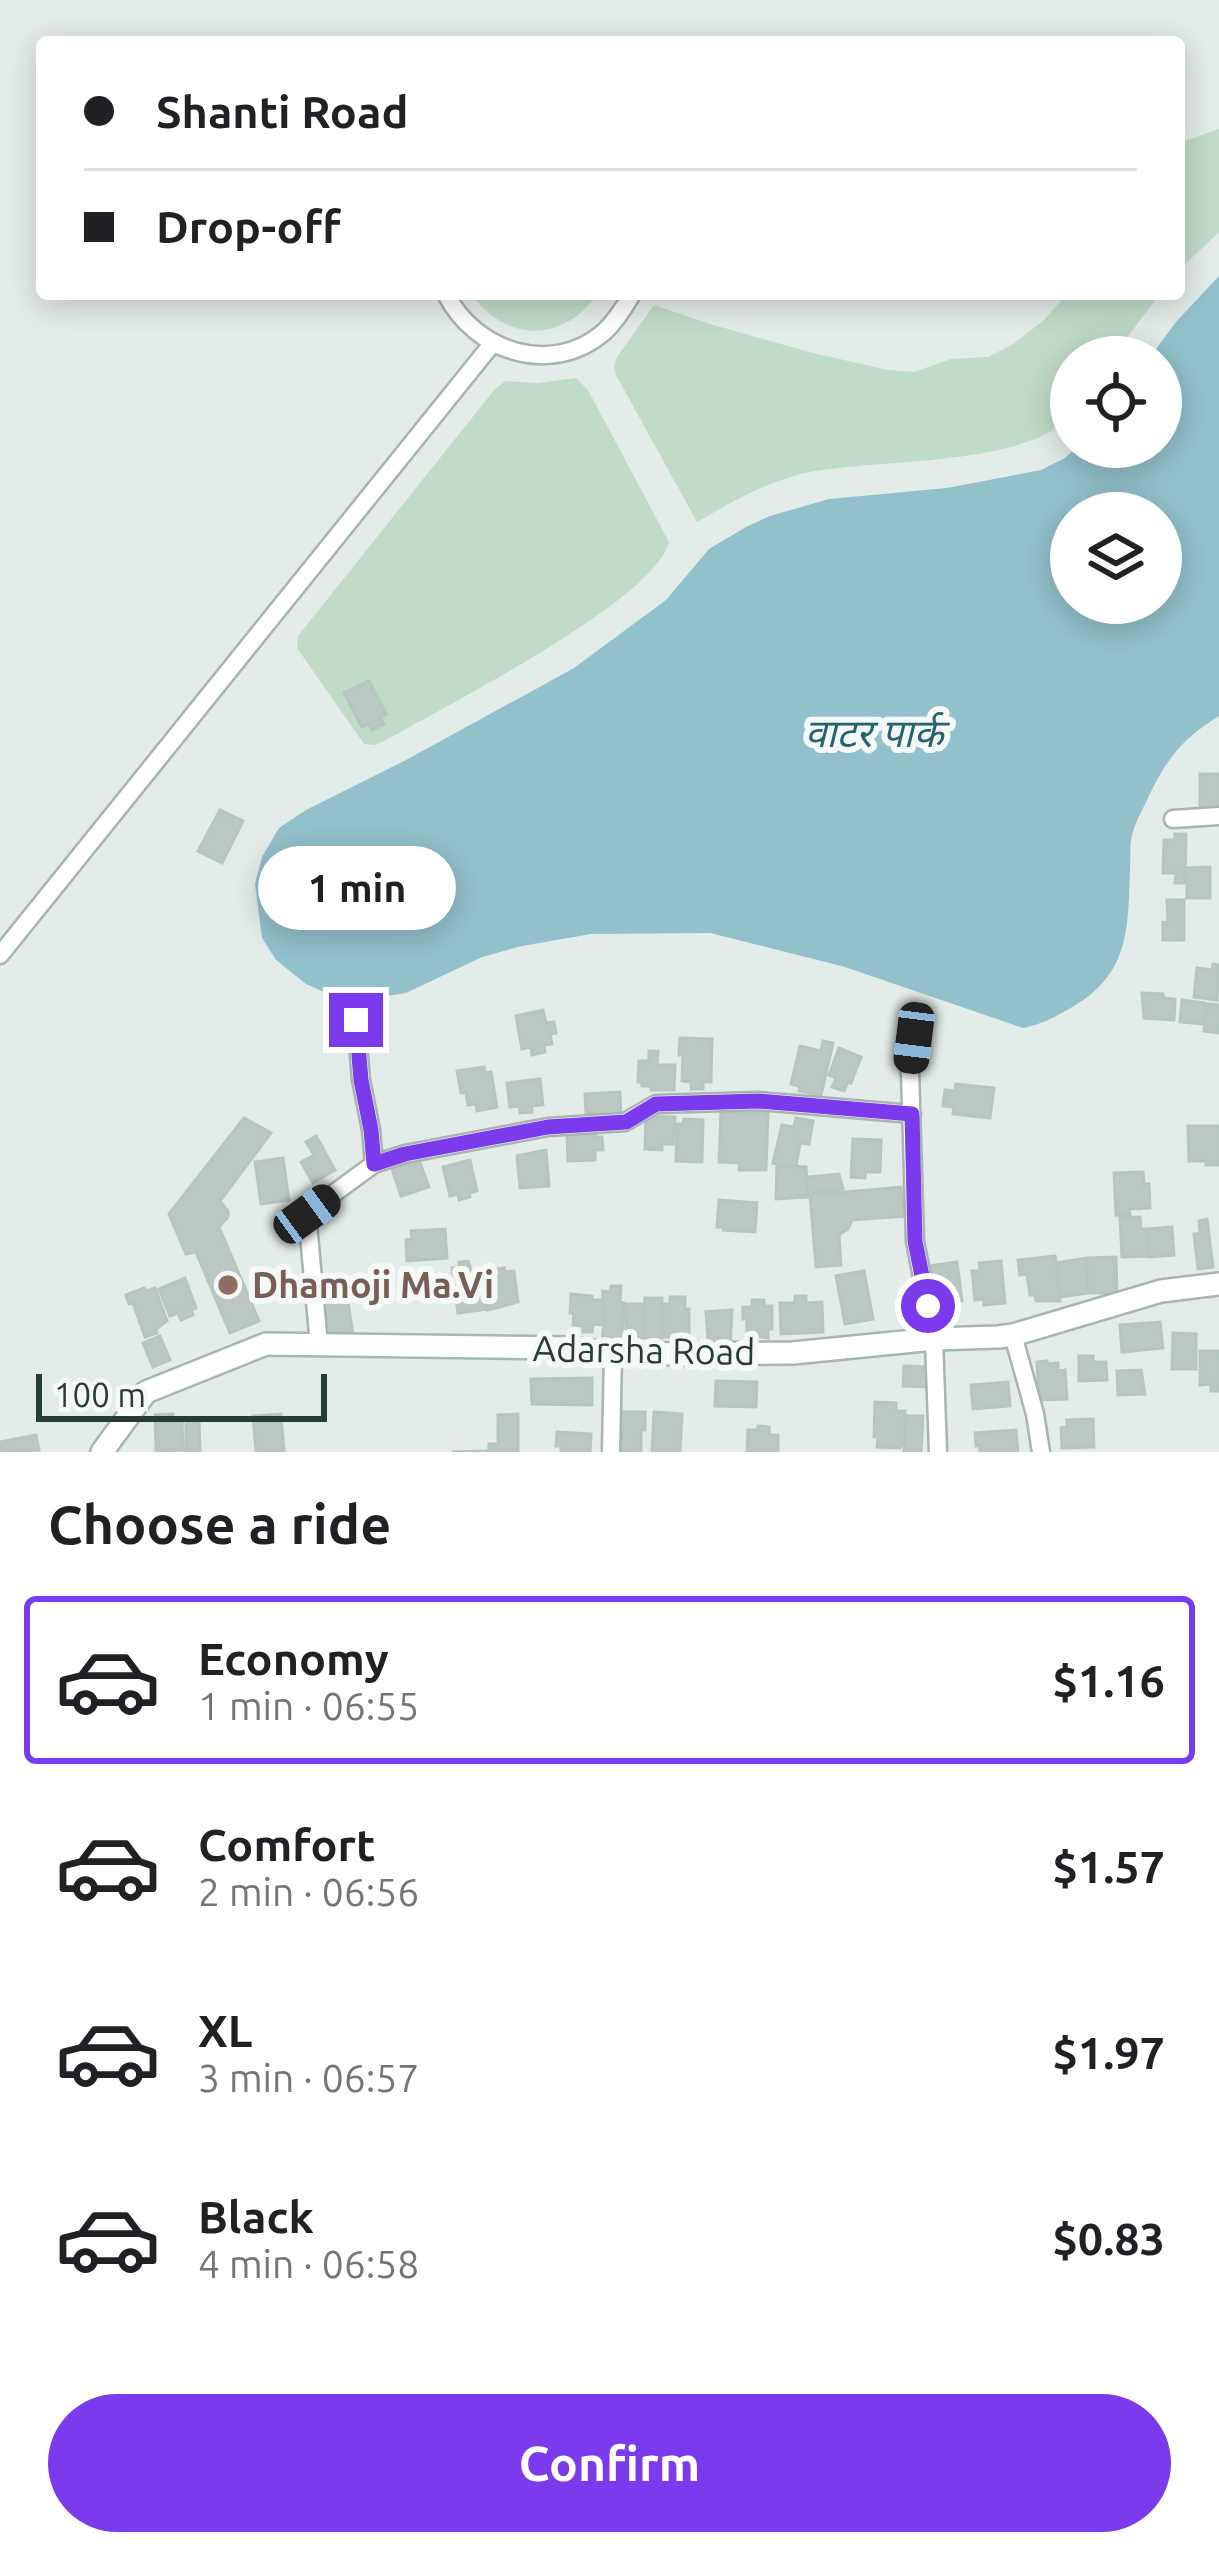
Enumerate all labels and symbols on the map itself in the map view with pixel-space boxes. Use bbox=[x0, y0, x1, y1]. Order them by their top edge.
water label: वाटर पार्क bbox=[805, 711, 950, 754]
callout: 1 min bbox=[257, 846, 455, 930]
route end bbox=[329, 993, 383, 1047]
car bbox=[892, 1000, 936, 1076]
car bbox=[267, 1178, 347, 1250]
place label: Dhamoji Ma.Vi bbox=[252, 1264, 494, 1305]
marker: Dhamoji Ma.Vi bbox=[215, 1272, 241, 1298]
route start bbox=[901, 1279, 955, 1333]
street label: Adarsha Road bbox=[532, 1327, 756, 1372]
scale bar bbox=[36, 1368, 327, 1421]

